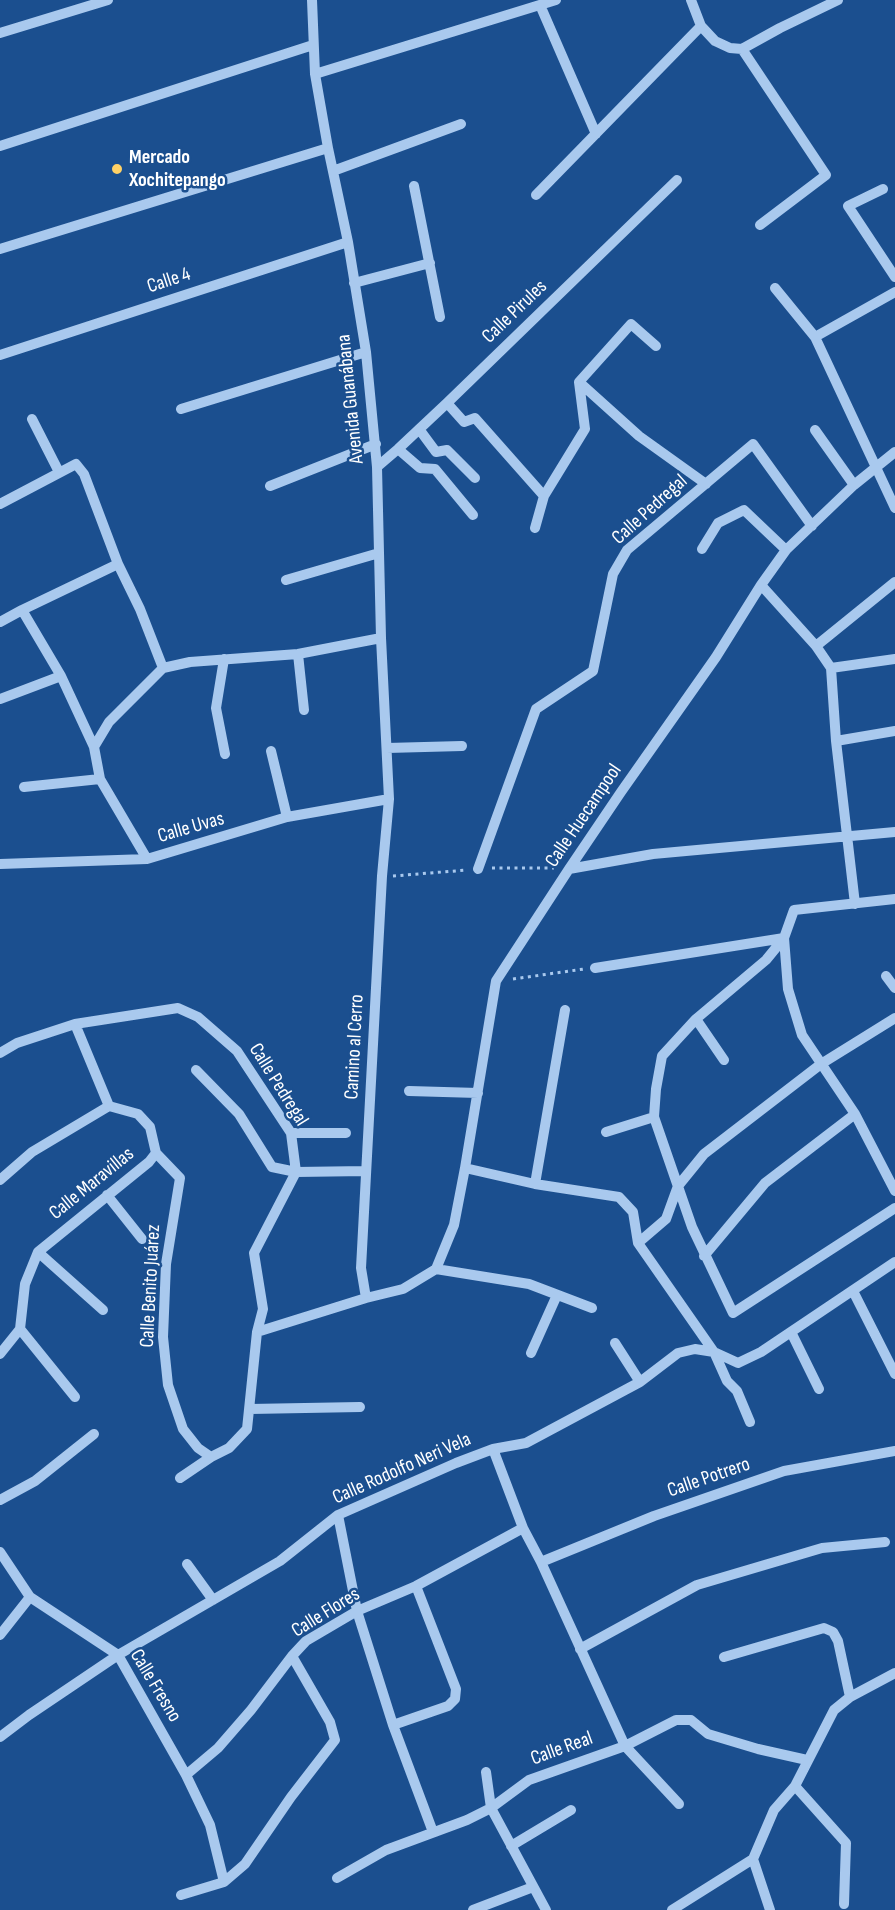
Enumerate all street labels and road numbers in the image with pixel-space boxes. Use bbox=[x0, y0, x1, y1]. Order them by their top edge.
street label: Calle 4 bbox=[144, 263, 194, 299]
street label: Calle Pirules bbox=[478, 275, 552, 349]
street label: Avenida Guanábana bbox=[332, 333, 370, 465]
street label: Calle Pedregal bbox=[607, 470, 693, 550]
street label: Calle Huecampool bbox=[541, 760, 627, 872]
street label: Calle Uvas bbox=[155, 807, 227, 849]
street label: Camino al Cerro bbox=[340, 994, 370, 1100]
street label: Calle Pedregal bbox=[243, 1039, 313, 1131]
street label: Calle Maravillas bbox=[45, 1143, 139, 1225]
street label: Calle Benito Juárez bbox=[136, 1224, 166, 1348]
street label: Calle Rodolfo Neri Vela bbox=[329, 1428, 475, 1510]
street label: Calle Potrero bbox=[665, 1453, 753, 1503]
street label: Calle Flores bbox=[287, 1583, 365, 1643]
street label: Calle Fresno bbox=[124, 1645, 186, 1727]
street label: Calle Real bbox=[528, 1727, 596, 1771]

